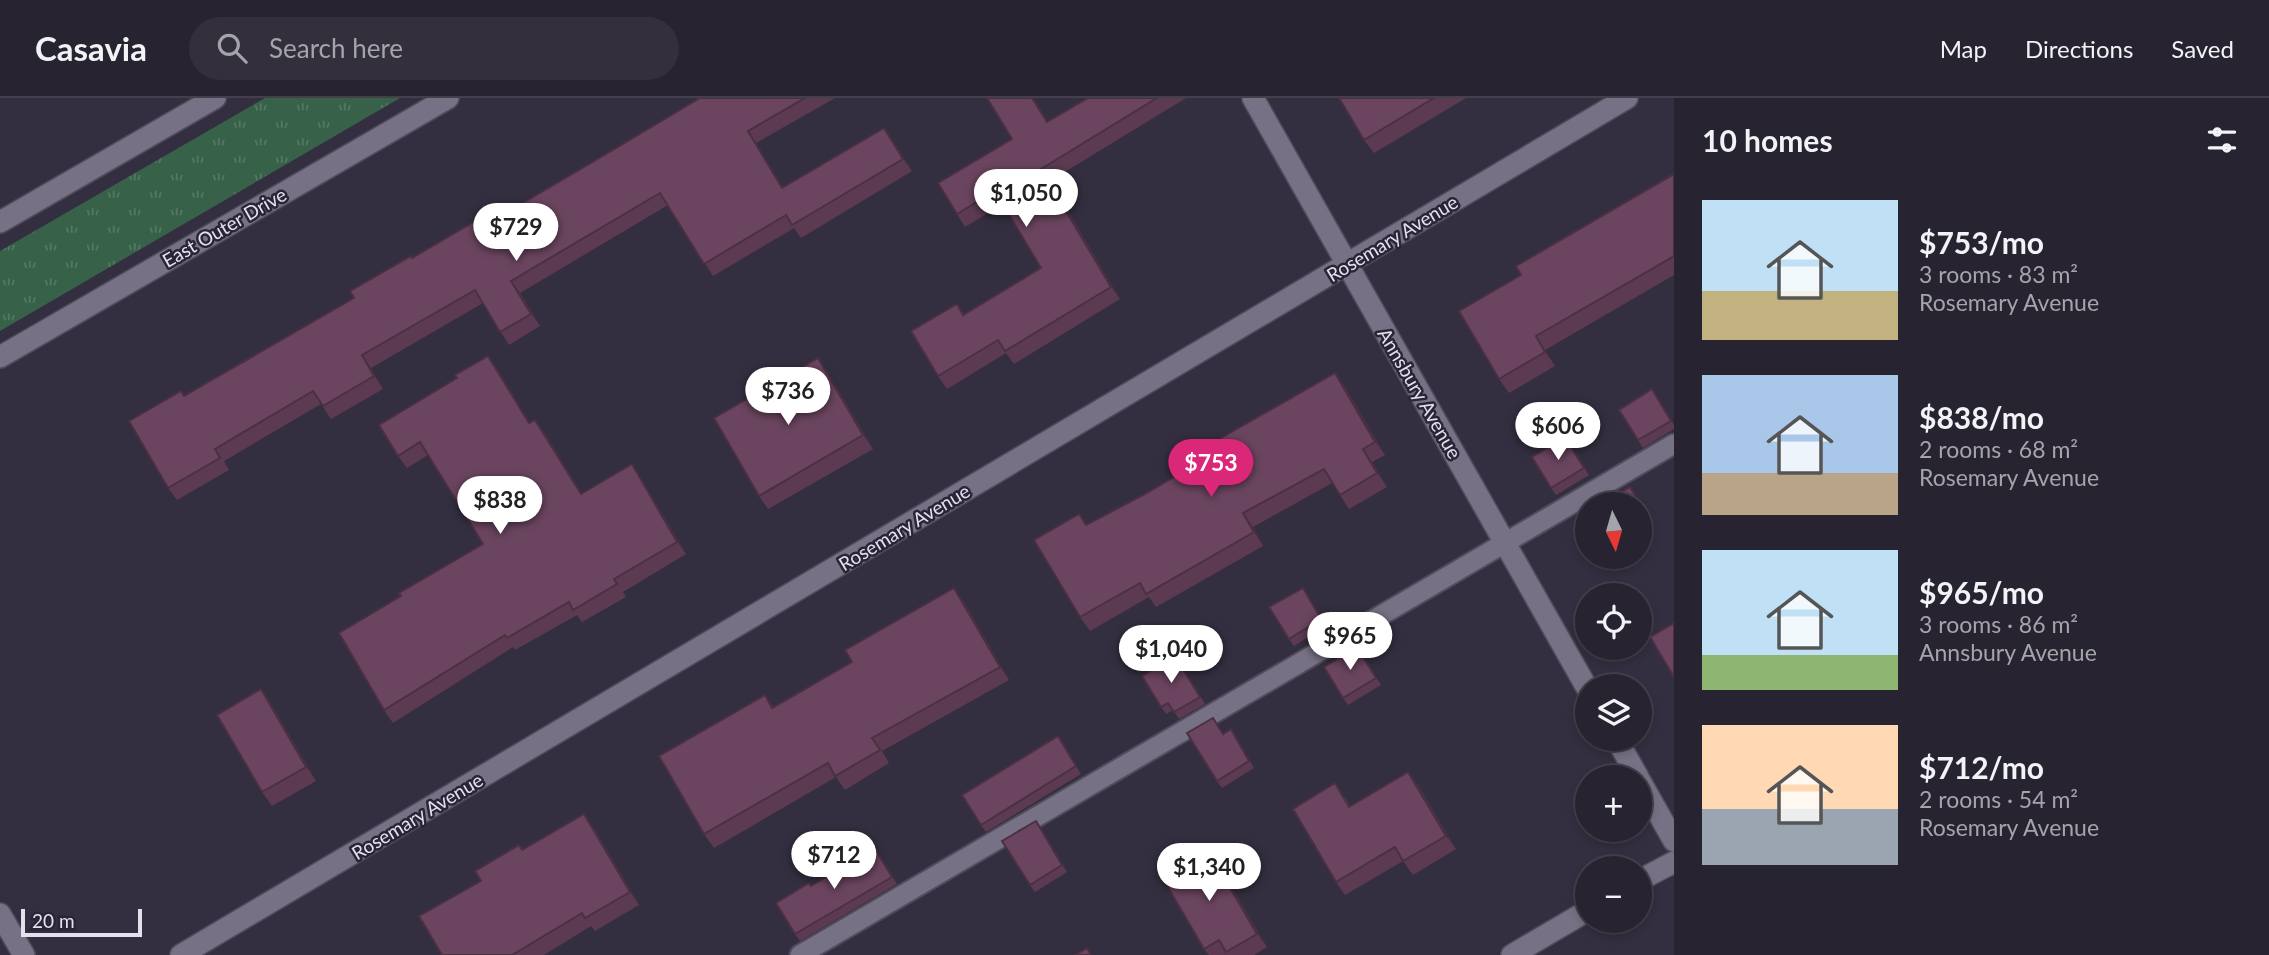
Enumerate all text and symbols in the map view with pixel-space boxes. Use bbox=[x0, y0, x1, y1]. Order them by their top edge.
search box bbox=[189, 17, 679, 80]
text: Casavia bbox=[35, 28, 147, 68]
icon: search bbox=[213, 29, 251, 67]
text: Search here bbox=[269, 32, 403, 64]
text: Map bbox=[1940, 34, 1987, 63]
text: Directions bbox=[2025, 34, 2133, 63]
text: Saved bbox=[2171, 34, 2234, 63]
icon: filters bbox=[2203, 121, 2241, 159]
text: 10 homes bbox=[1702, 122, 1833, 158]
pin: $1,050 bbox=[969, 170, 1083, 229]
text: $1,050 bbox=[990, 178, 1062, 206]
street label: East Outer Drive bbox=[158, 182, 290, 272]
street label: Rosemary Avenue bbox=[1322, 190, 1462, 286]
pin: $729 bbox=[475, 204, 557, 263]
text: $729 bbox=[489, 212, 543, 240]
text: $753/mo bbox=[1919, 224, 2044, 260]
icon: home bbox=[1758, 228, 1842, 312]
text: 3 rooms · 83 m² bbox=[1919, 260, 2078, 288]
text: Rosemary Avenue bbox=[1919, 288, 2099, 316]
street label: Annsbury Avenue bbox=[1373, 324, 1467, 462]
pin: $736 bbox=[747, 368, 829, 427]
text: $736 bbox=[761, 376, 815, 404]
text: $838/mo bbox=[1919, 399, 2044, 435]
pin: $606 bbox=[1517, 402, 1599, 462]
icon: home bbox=[1758, 403, 1842, 487]
text: $606 bbox=[1531, 411, 1585, 439]
text: 2 rooms · 68 m² bbox=[1919, 435, 2078, 463]
pin: $753 bbox=[1170, 440, 1252, 499]
text: $753 bbox=[1184, 448, 1238, 476]
text: Rosemary Avenue bbox=[1919, 463, 2099, 491]
pin: $838 bbox=[459, 476, 541, 536]
street label: Rosemary Avenue bbox=[834, 479, 974, 575]
text: $838 bbox=[473, 485, 527, 513]
north arrow bbox=[1575, 492, 1652, 569]
map controls bbox=[1575, 492, 1652, 933]
text: $965/mo bbox=[1919, 574, 2044, 610]
icon: home bbox=[1758, 578, 1842, 662]
button: locate bbox=[1575, 583, 1652, 660]
text: 3 rooms · 86 m² bbox=[1919, 610, 2078, 638]
pin: $965 bbox=[1309, 612, 1391, 672]
text: $965 bbox=[1323, 621, 1377, 649]
pin: $1,040 bbox=[1114, 626, 1228, 685]
text: $1,040 bbox=[1135, 634, 1207, 662]
text: Annsbury Avenue bbox=[1919, 638, 2097, 666]
button: layers bbox=[1575, 674, 1652, 751]
text: $712/mo bbox=[1919, 749, 2044, 785]
icon: home bbox=[1758, 753, 1842, 837]
button: + bbox=[1575, 765, 1652, 842]
street label: Rosemary Avenue bbox=[347, 768, 487, 864]
text: 2 rooms · 54 m² bbox=[1919, 785, 2078, 813]
text: Rosemary Avenue bbox=[1919, 813, 2099, 841]
pin: $712 bbox=[793, 832, 875, 891]
text: $712 bbox=[807, 840, 861, 868]
pin: $1,340 bbox=[1152, 844, 1266, 903]
text: $1,340 bbox=[1173, 852, 1245, 880]
button: − bbox=[1575, 856, 1652, 933]
scale bar bbox=[21, 906, 142, 938]
text: 20 m bbox=[32, 909, 75, 932]

